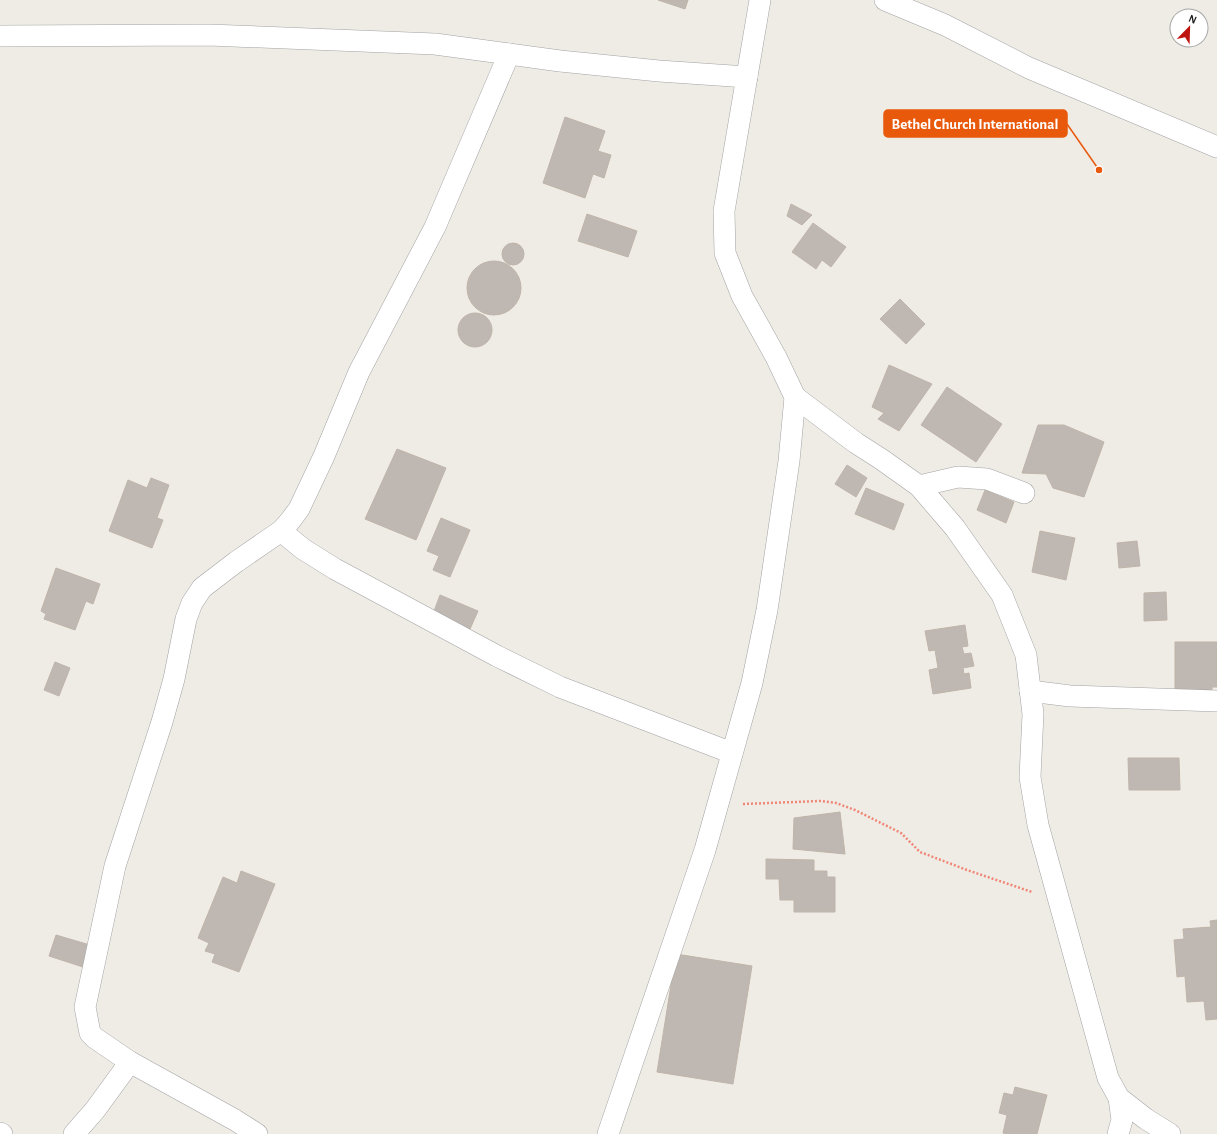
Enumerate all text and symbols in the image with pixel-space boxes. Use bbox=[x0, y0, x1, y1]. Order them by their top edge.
north arrow bbox=[1169, 8, 1209, 48]
text: N bbox=[1187, 13, 1198, 26]
callout: Bethel Church International bbox=[884, 110, 1067, 137]
text: Bethel Church International bbox=[892, 117, 1058, 132]

